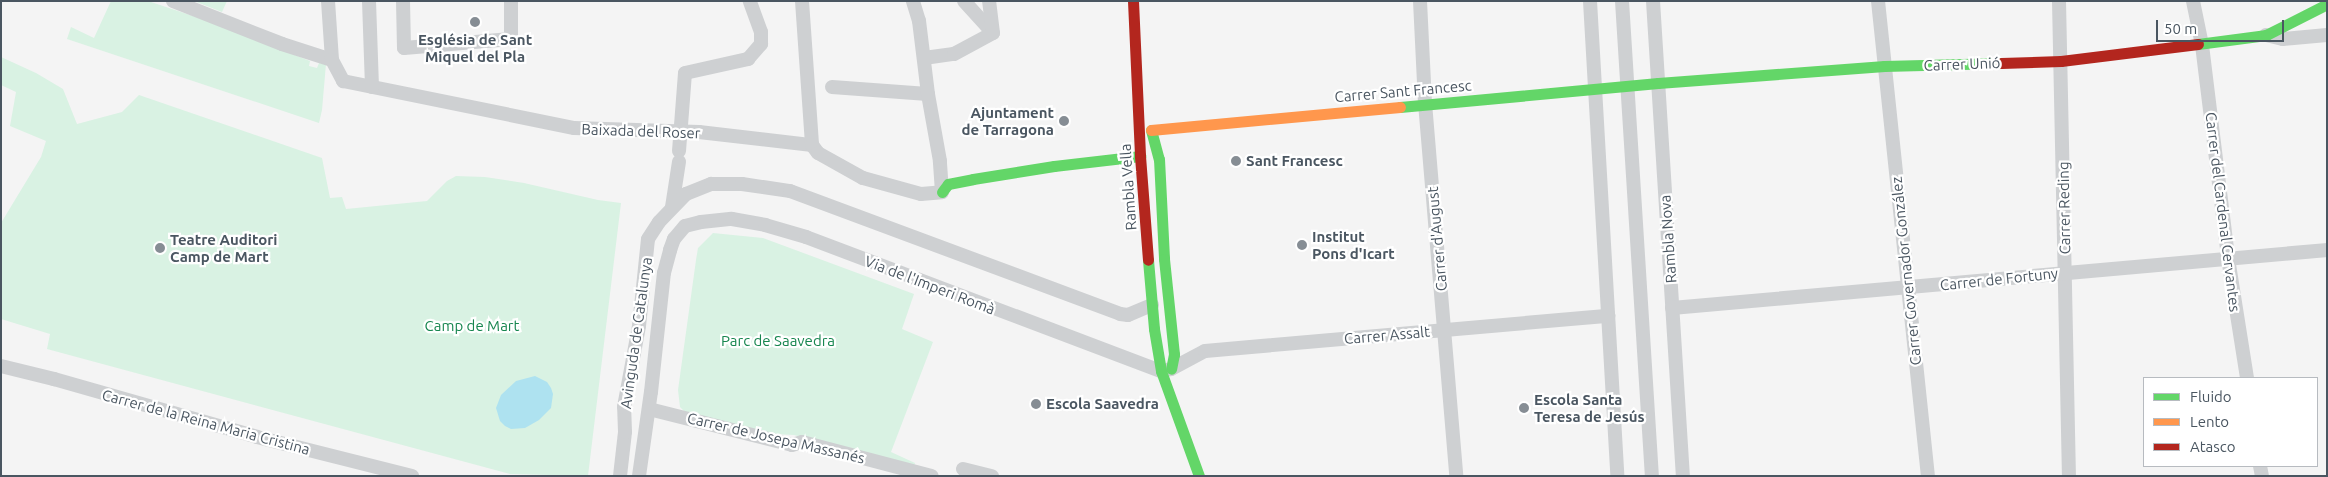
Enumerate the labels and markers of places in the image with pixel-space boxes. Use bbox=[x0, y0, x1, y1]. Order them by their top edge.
marker: Església de Sant Miquel del Pla bbox=[469, 16, 481, 28]
place label: Església de Sant Miquel del Pla bbox=[418, 30, 532, 65]
place label: Ajuntament de Tarragona bbox=[962, 103, 1054, 138]
marker: Ajuntament de Tarragona bbox=[1058, 115, 1070, 127]
place label: Sant Francesc bbox=[1246, 152, 1343, 170]
marker: Sant Francesc bbox=[1230, 155, 1242, 167]
place label: Institut Pons d'Icart bbox=[1312, 227, 1395, 262]
place label: Teatre Auditori Camp de Mart bbox=[170, 230, 278, 265]
marker: Institut Pons d'Icart bbox=[1296, 239, 1308, 251]
marker: Teatre Auditori Camp de Mart bbox=[154, 242, 166, 254]
place label: Escola Santa Teresa de Jesús bbox=[1534, 390, 1645, 425]
place label: Escola Saavedra bbox=[1046, 395, 1159, 413]
marker: Escola Saavedra bbox=[1030, 398, 1042, 410]
marker: Escola Santa Teresa de Jesús bbox=[1518, 402, 1530, 414]

